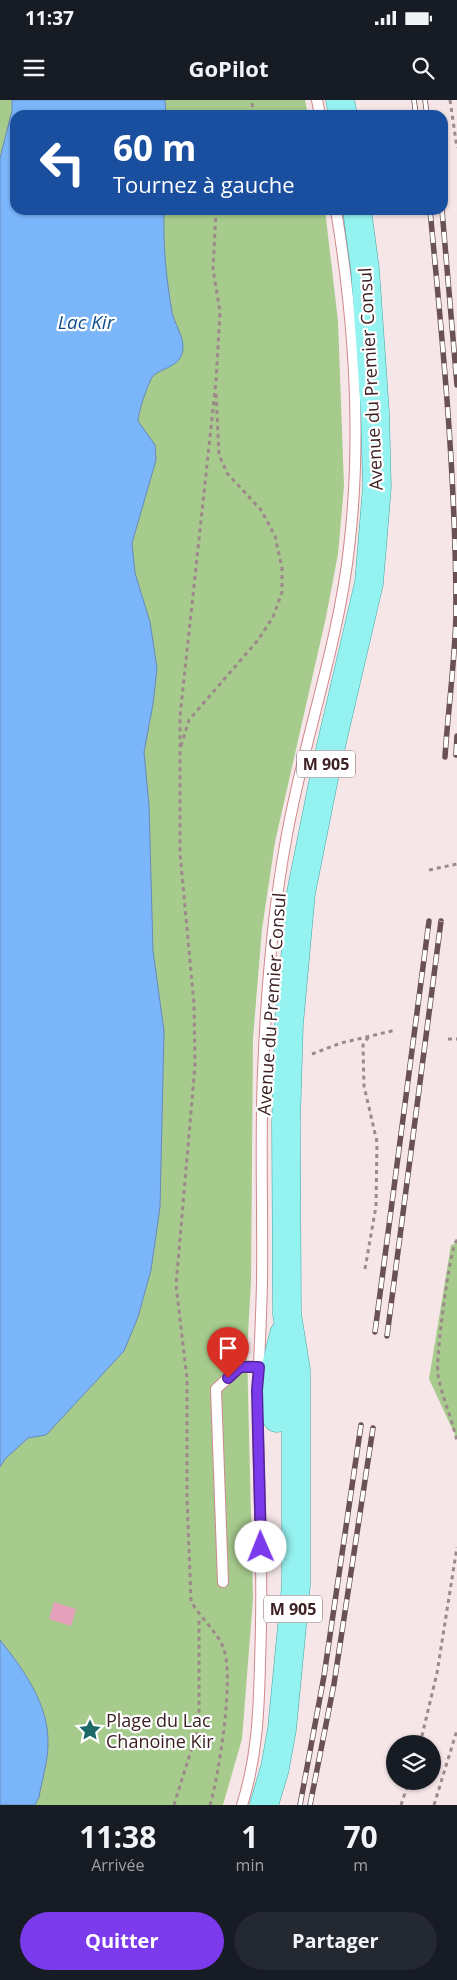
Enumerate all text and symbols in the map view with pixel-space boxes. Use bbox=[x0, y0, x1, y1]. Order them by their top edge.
text: 11:37 bbox=[25, 5, 74, 31]
text: GoPilot bbox=[189, 53, 268, 83]
icon: menu bbox=[20, 54, 48, 82]
icon: search bbox=[409, 54, 437, 82]
text: 60 m bbox=[113, 124, 196, 171]
icon: left bbox=[30, 130, 95, 195]
text: Tournez à gauche bbox=[113, 169, 295, 199]
street label: Avenue du Premier Consul bbox=[352, 267, 388, 491]
water label: Lac Kir bbox=[58, 309, 116, 335]
road number: M 905 bbox=[297, 751, 355, 778]
street label: Avenue du Premier Consul bbox=[251, 892, 291, 1116]
pin bbox=[207, 1327, 249, 1378]
icon: arrive bbox=[214, 1334, 242, 1362]
position arrow bbox=[234, 1520, 286, 1572]
road number: M 905 bbox=[264, 1596, 322, 1622]
place label: Plage du Lac Chanoine Kir bbox=[106, 1708, 214, 1753]
place icon: Plage du Lac Chanoine Kir bbox=[77, 1717, 103, 1743]
map controls bbox=[386, 1735, 441, 1790]
button: layers bbox=[386, 1735, 441, 1790]
text: 11:38 bbox=[79, 1816, 156, 1857]
text: 1 bbox=[241, 1816, 258, 1857]
text: 70 bbox=[343, 1816, 378, 1857]
text: Arrivée bbox=[91, 1854, 144, 1876]
text: min bbox=[236, 1854, 264, 1876]
text: m bbox=[353, 1854, 368, 1876]
button: Quitter bbox=[20, 1912, 224, 1970]
button: Partager bbox=[234, 1912, 437, 1970]

